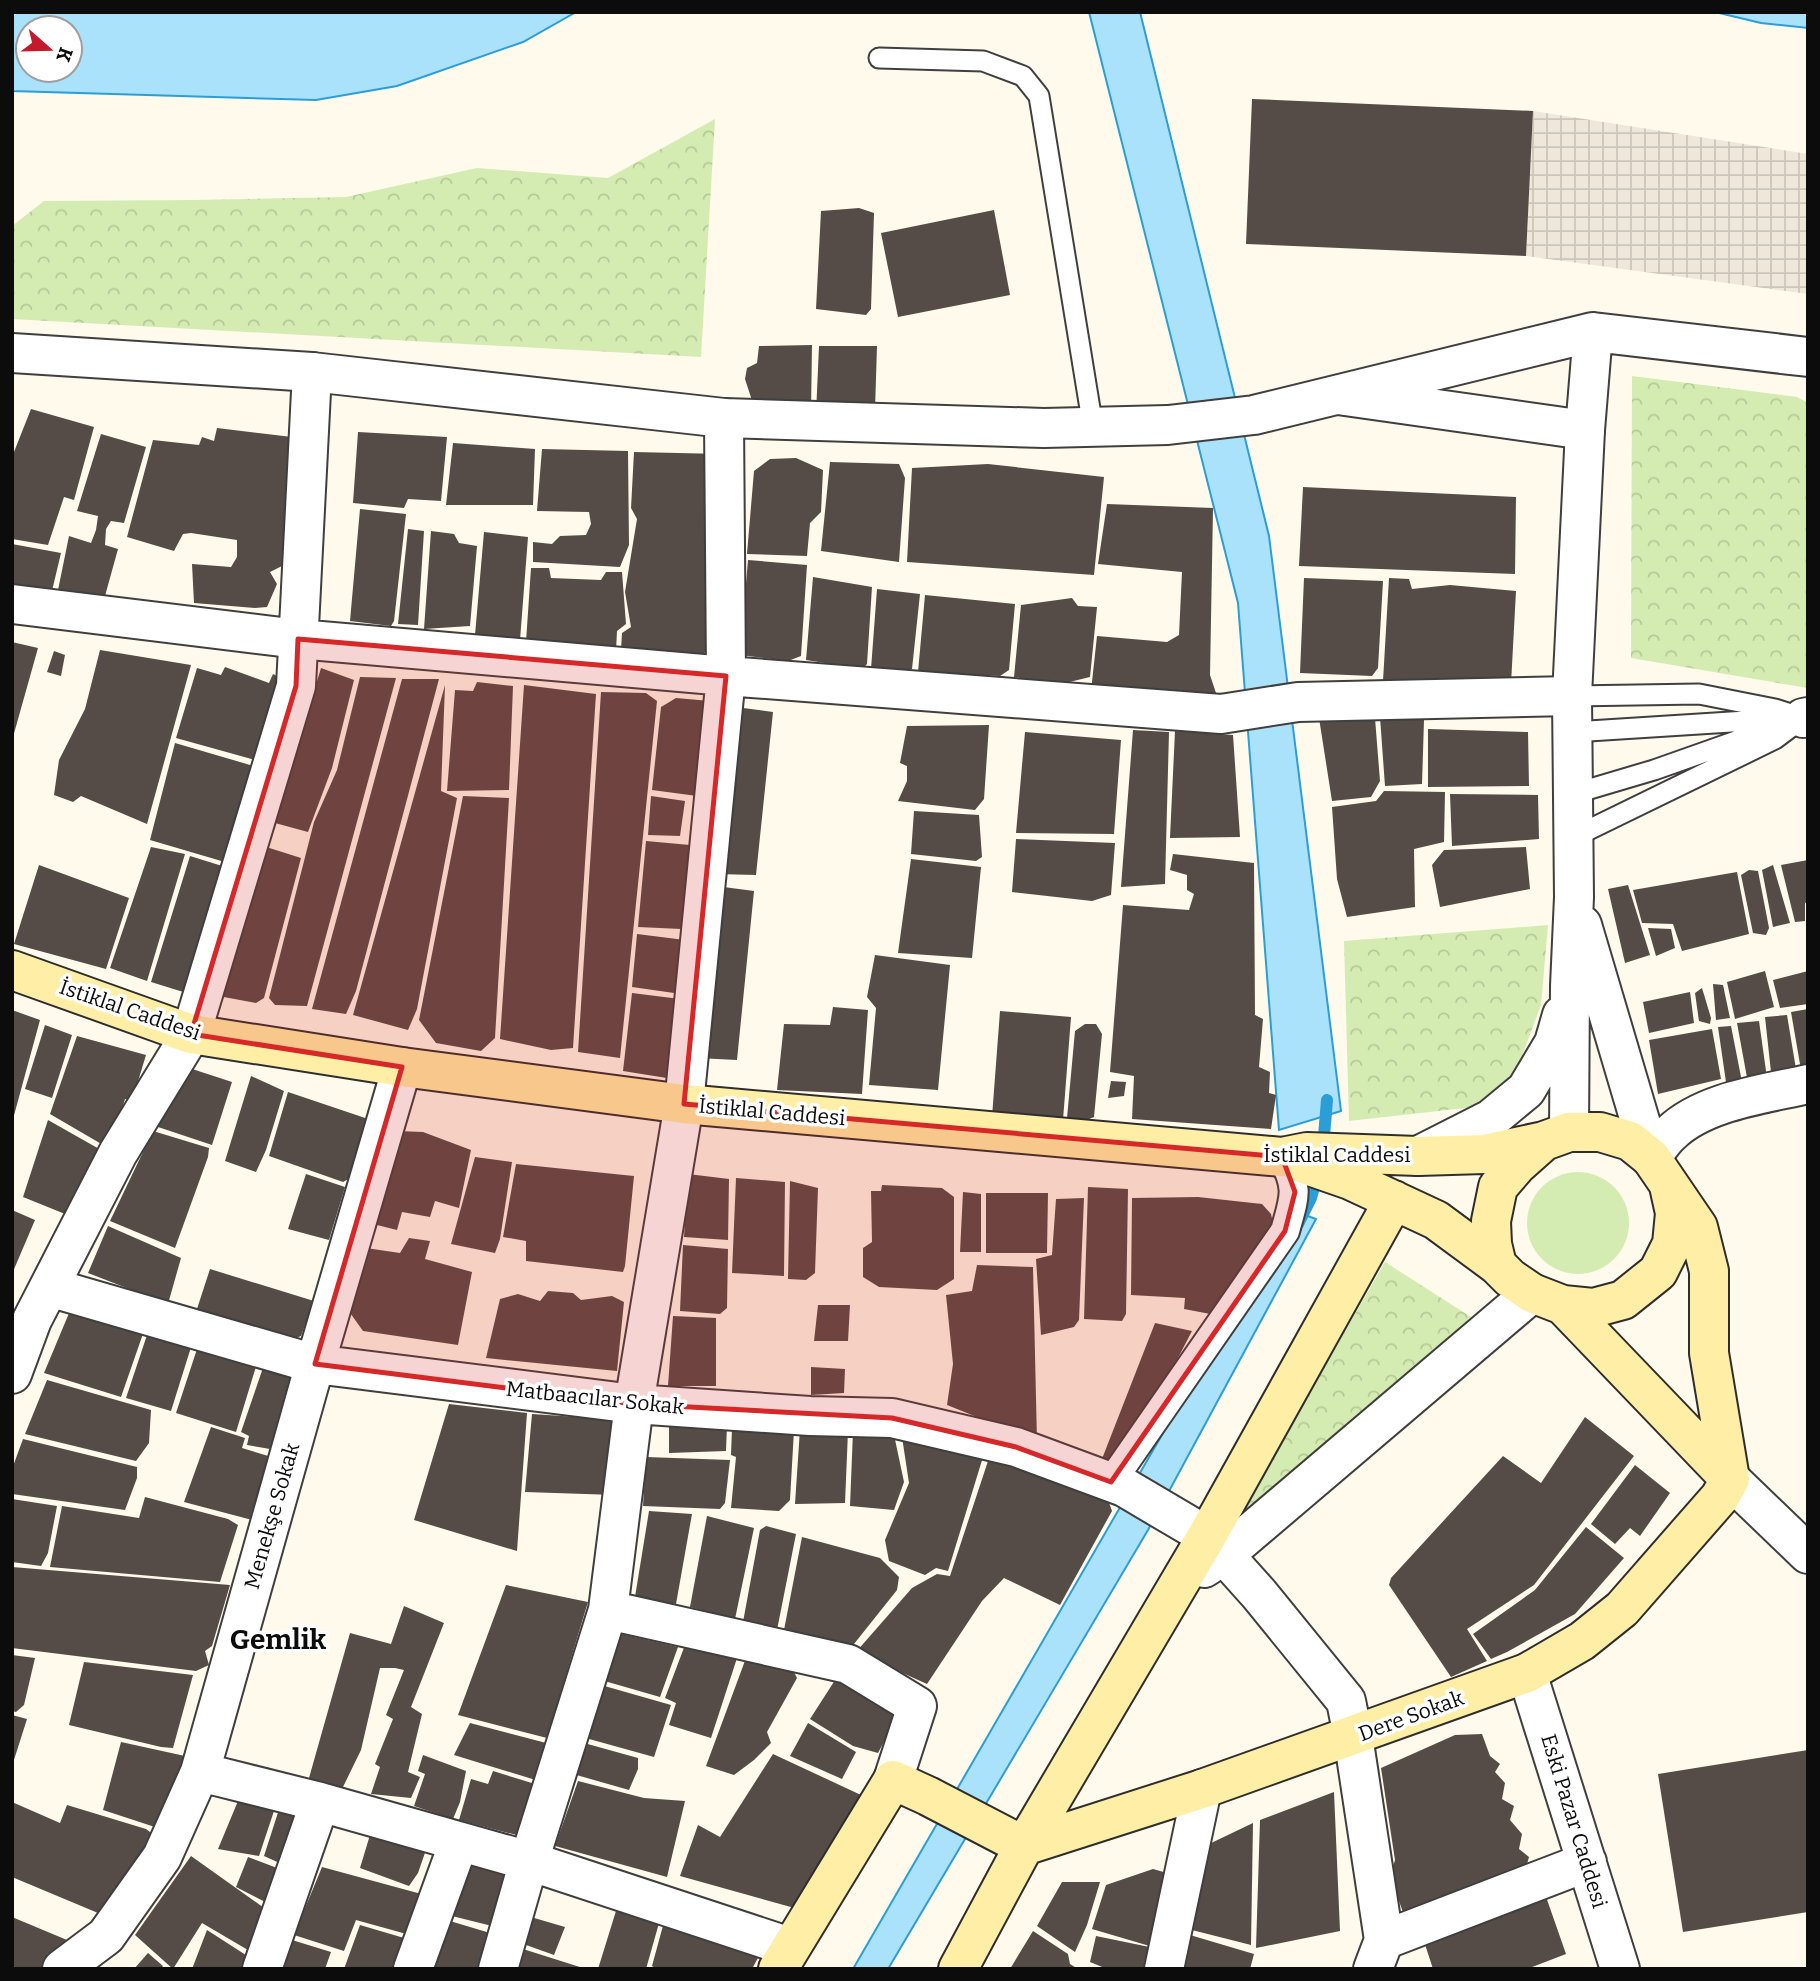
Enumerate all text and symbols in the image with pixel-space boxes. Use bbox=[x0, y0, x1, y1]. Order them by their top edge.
north arrow bbox=[14, 14, 84, 84]
text: K bbox=[51, 44, 78, 65]
street label: İstiklal Caddesi bbox=[56, 974, 204, 1046]
street label: İstiklal Caddesi bbox=[697, 1093, 847, 1131]
street label: İstiklal Caddesi bbox=[1263, 1142, 1411, 1168]
street label: Matbaacılar Sokak bbox=[505, 1376, 685, 1420]
street label: Menekşe Sokak bbox=[239, 1440, 305, 1592]
district label: Gemlik bbox=[230, 1623, 327, 1656]
street label: Dere Sokak bbox=[1355, 1685, 1467, 1747]
street label: Eski Pazar Caddesi bbox=[1535, 1731, 1613, 1911]

